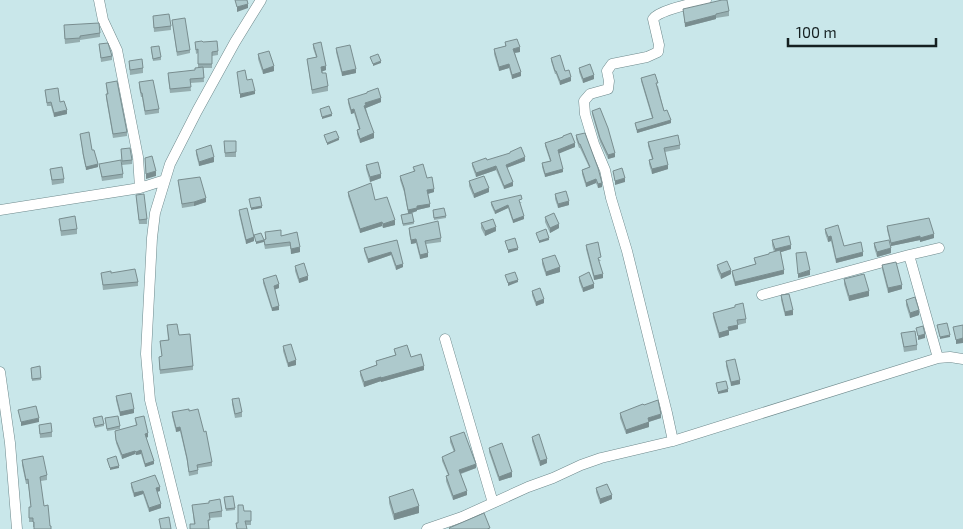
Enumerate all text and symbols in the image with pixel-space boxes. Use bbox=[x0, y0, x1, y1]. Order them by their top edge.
scale bar bbox=[788, 15, 936, 47]
text: 100 m bbox=[796, 23, 837, 41]

